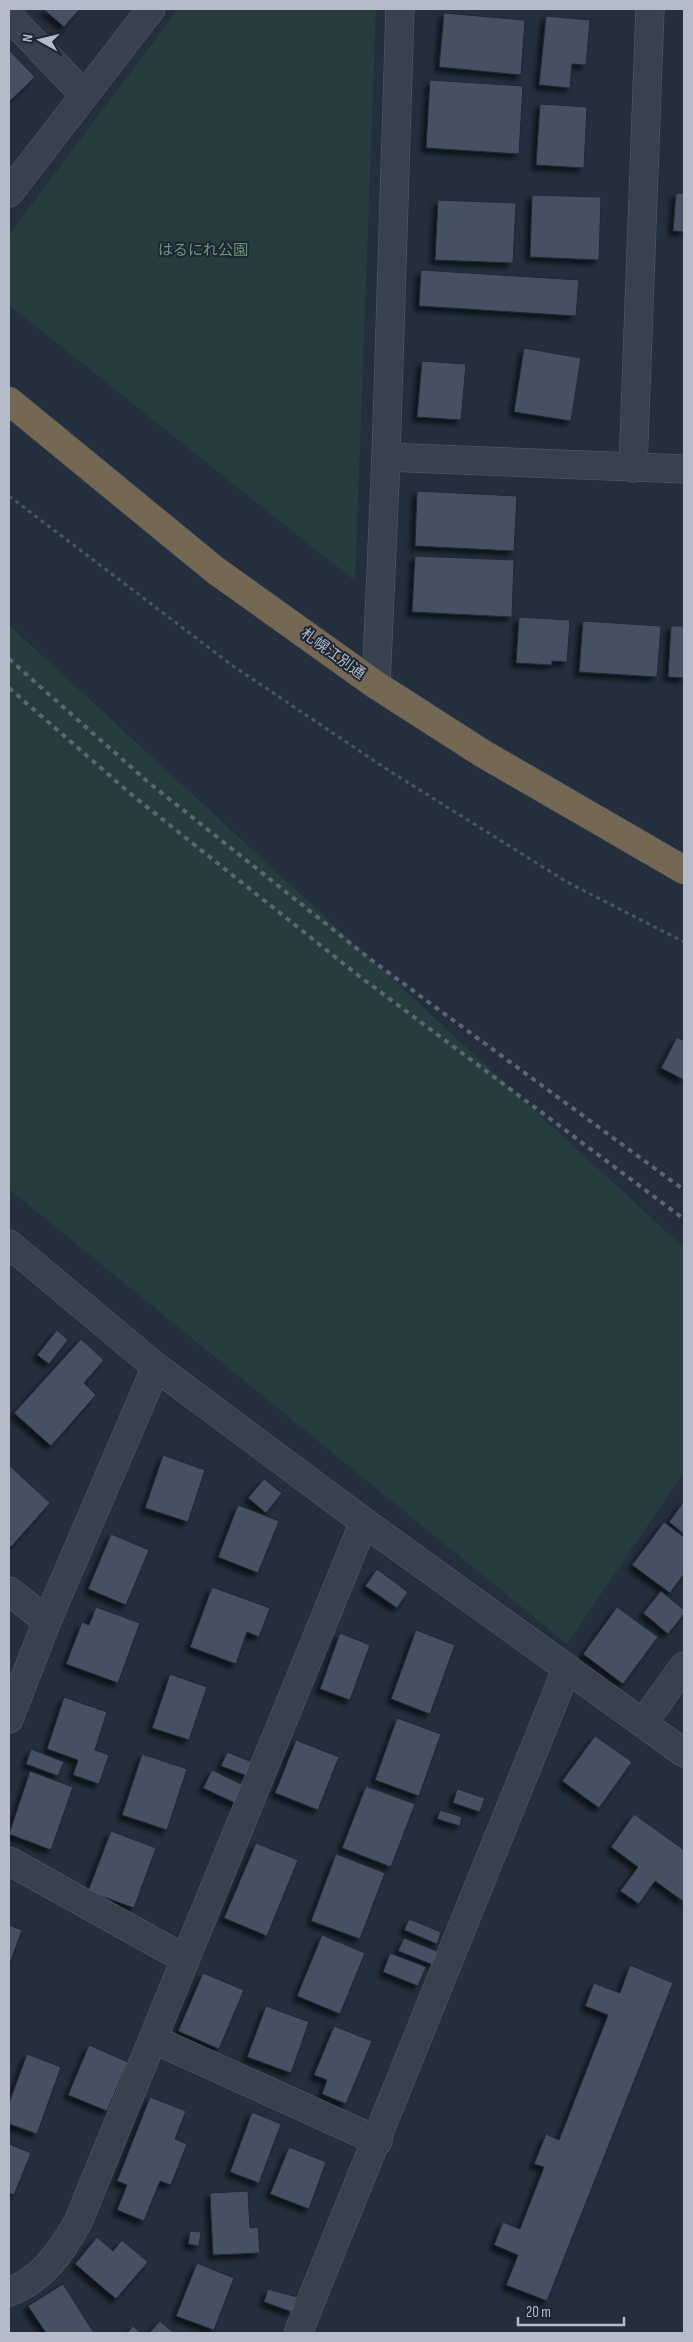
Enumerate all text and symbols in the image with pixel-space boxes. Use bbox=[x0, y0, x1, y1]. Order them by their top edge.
north arrow bbox=[15, 15, 65, 65]
text: N bbox=[19, 33, 37, 43]
park label: はるにれ公園 bbox=[158, 241, 248, 260]
street label: 札幌江別通 bbox=[297, 624, 369, 684]
scale bar bbox=[518, 2294, 624, 2326]
text: 20 m bbox=[526, 2303, 551, 2322]

